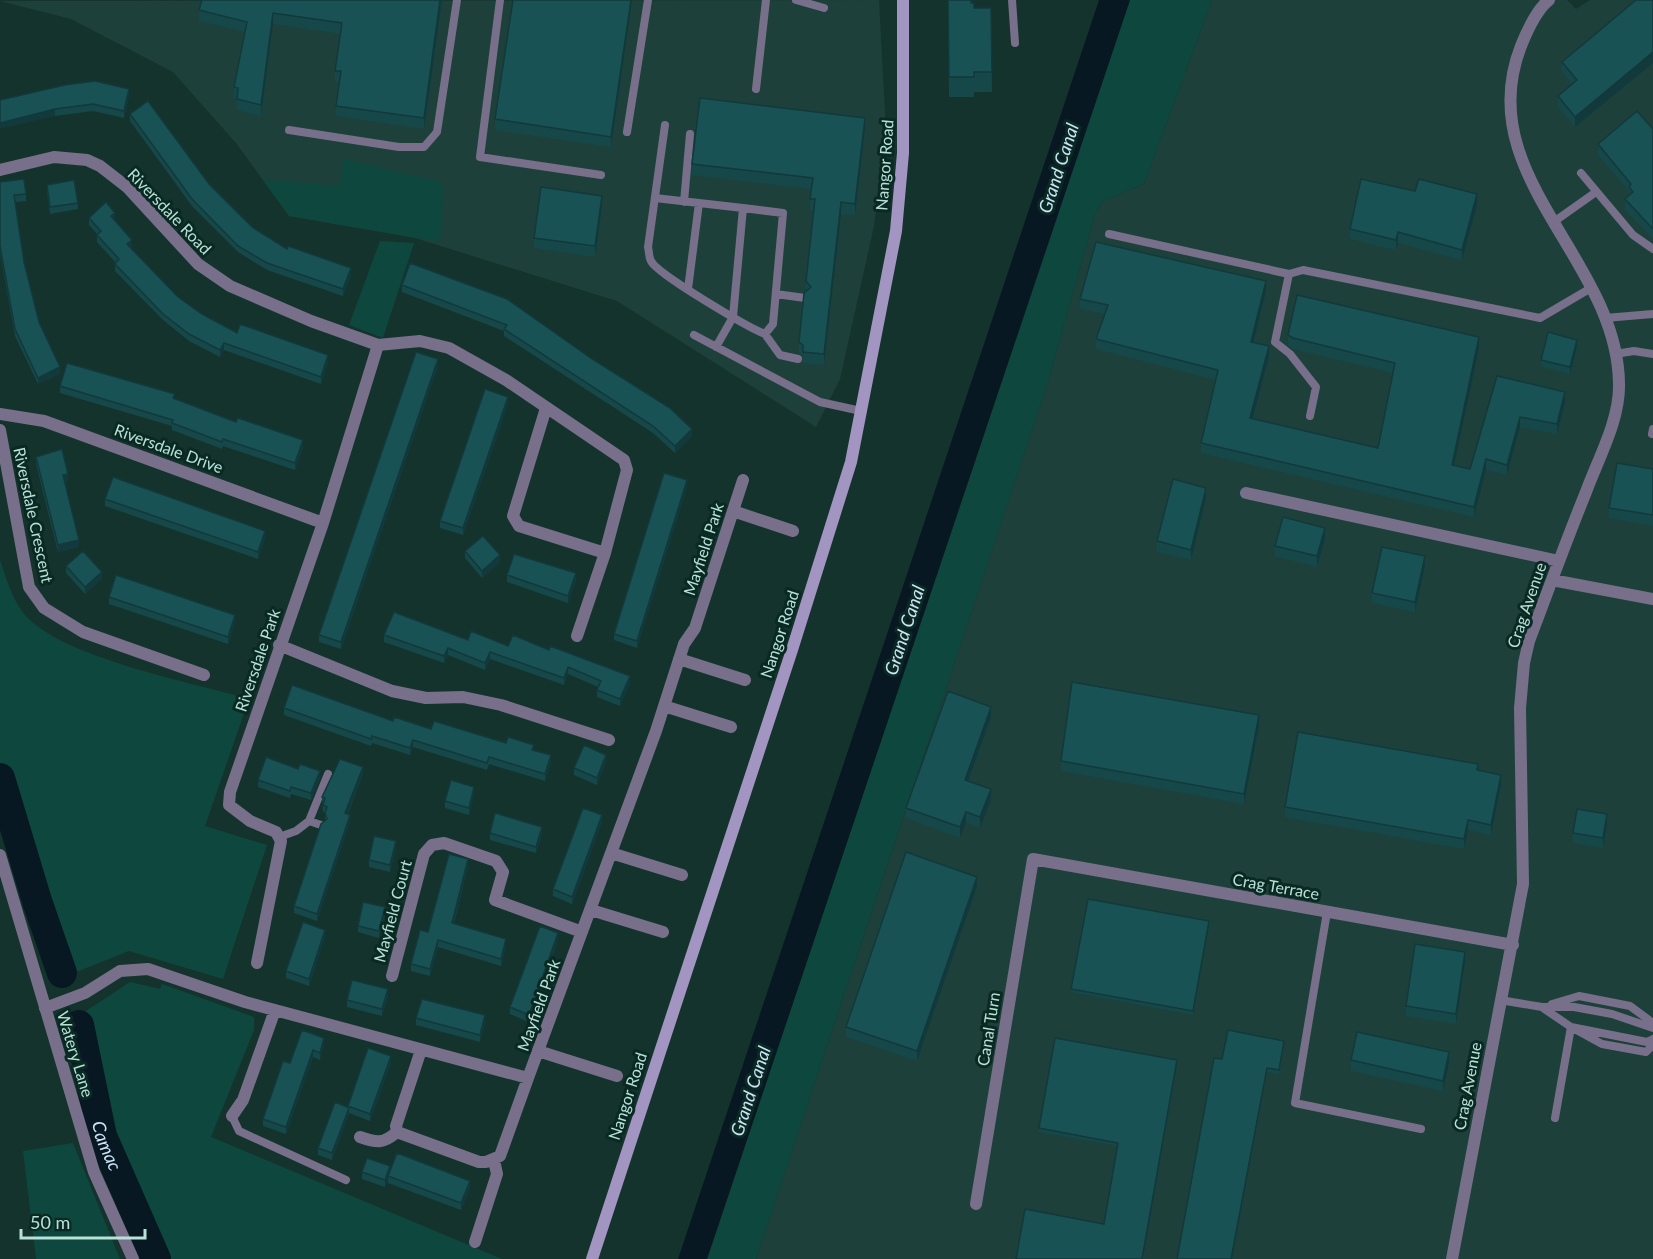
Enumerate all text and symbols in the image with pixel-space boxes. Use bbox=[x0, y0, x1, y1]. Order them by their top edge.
street label: Nangor Road bbox=[871, 119, 897, 211]
water label: Grand Canal bbox=[1033, 120, 1083, 216]
street label: Riversdale Road bbox=[124, 164, 216, 258]
street label: Riversdale Drive bbox=[112, 420, 226, 476]
street label: Riversdale Crescent bbox=[10, 445, 58, 585]
street label: Mayfield Park bbox=[679, 499, 727, 598]
street label: Crag Avenue bbox=[1503, 560, 1549, 650]
water label: Grand Canal bbox=[879, 582, 929, 678]
street label: Nangor Road bbox=[756, 588, 802, 680]
street label: Riversdale Park bbox=[231, 605, 284, 714]
street label: Mayfield Court bbox=[369, 858, 415, 964]
street label: Crag Terrace bbox=[1231, 869, 1321, 903]
street label: Mayfield Park bbox=[513, 956, 564, 1054]
street label: Canal Turn bbox=[973, 991, 1003, 1067]
street label: Watery Lane bbox=[54, 1009, 98, 1099]
street label: Crag Avenue bbox=[1449, 1040, 1485, 1132]
water label: Grand Canal bbox=[725, 1043, 775, 1139]
street label: Nangor Road bbox=[604, 1050, 650, 1142]
water label: Camac bbox=[88, 1119, 127, 1174]
scale bar bbox=[21, 1202, 146, 1240]
text: 50 m bbox=[30, 1211, 70, 1233]

